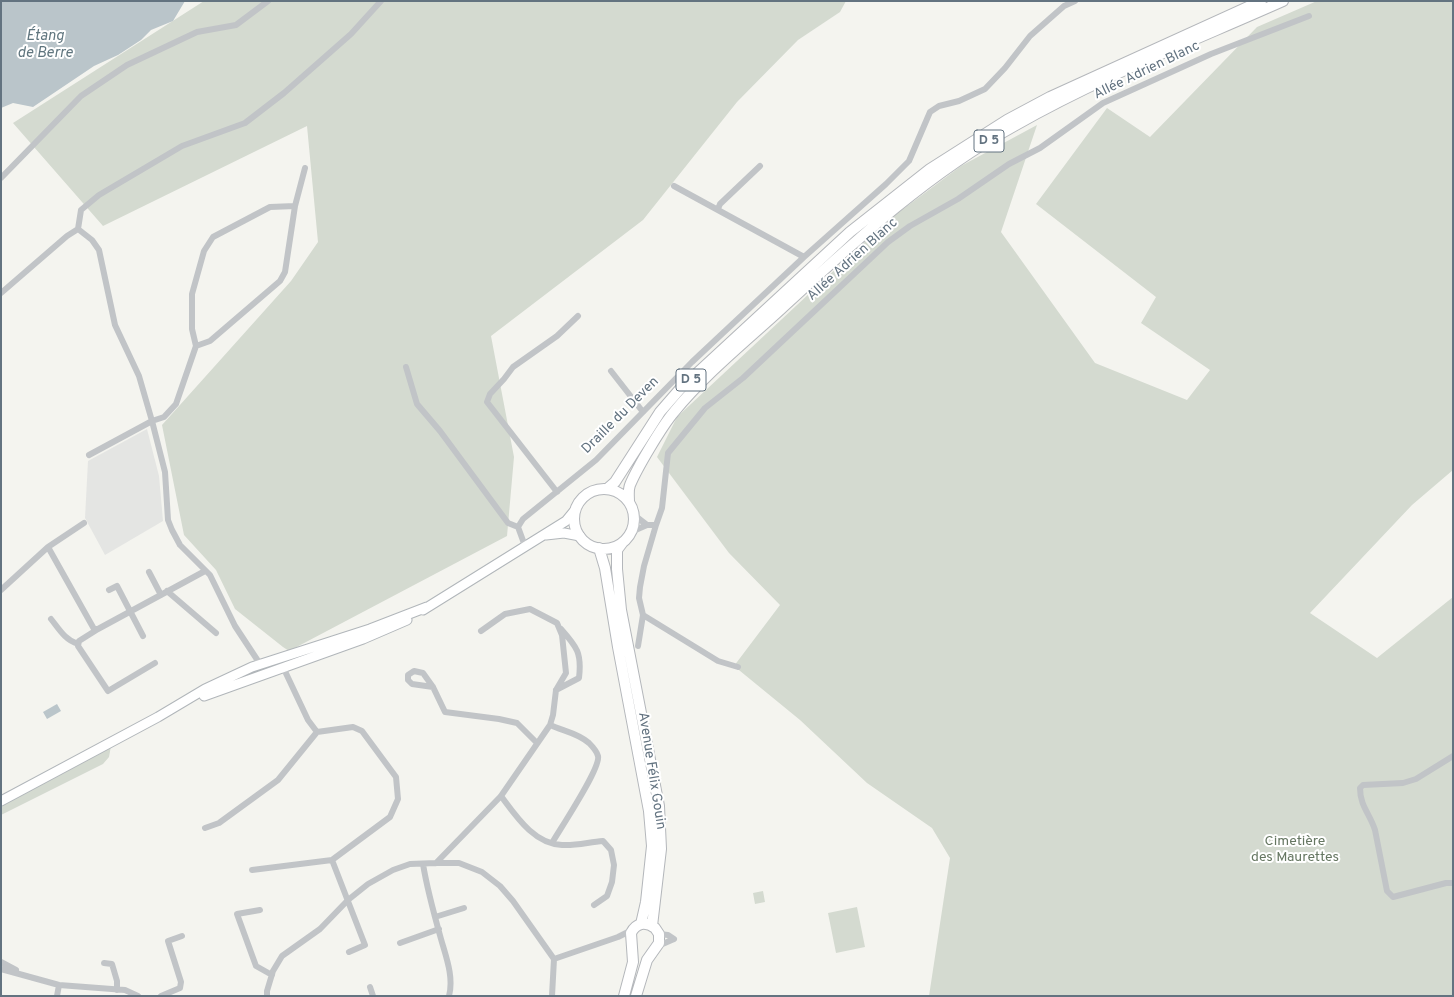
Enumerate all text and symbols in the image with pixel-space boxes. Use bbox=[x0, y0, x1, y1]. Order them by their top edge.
water label: Étang de Berre bbox=[17, 28, 73, 63]
street label: Allée Adrien Blanc bbox=[1091, 38, 1203, 104]
road number: D 5 bbox=[974, 130, 1004, 152]
street label: Allée Adrien Blanc bbox=[804, 215, 902, 305]
road number: D 5 bbox=[676, 369, 706, 391]
street label: Draille du Deven bbox=[579, 374, 663, 458]
street label: Avenue Félix Gouin bbox=[633, 711, 669, 831]
park label: Cimetière des Maurettes bbox=[1251, 834, 1339, 866]

